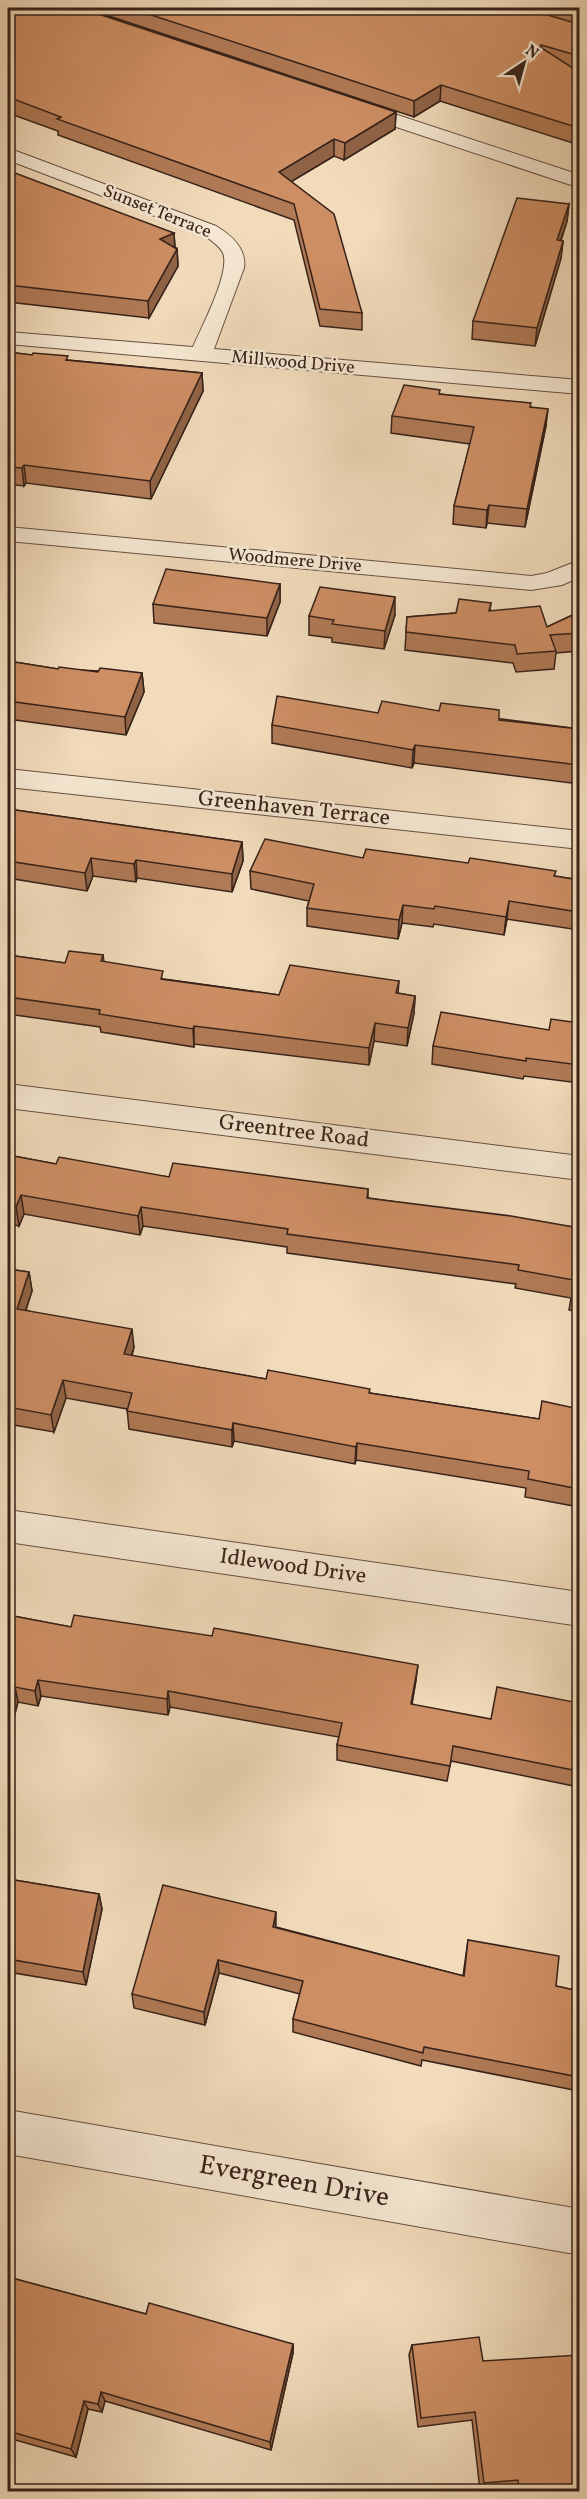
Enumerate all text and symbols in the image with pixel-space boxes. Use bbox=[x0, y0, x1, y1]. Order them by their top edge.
north arrow bbox=[494, 33, 554, 93]
text: N bbox=[520, 40, 543, 65]
street label: Sunset Terrace bbox=[99, 179, 215, 245]
street label: Millwood Drive bbox=[230, 345, 356, 381]
street label: Woodmere Drive bbox=[227, 543, 363, 579]
street label: Greenhaven Terrace bbox=[197, 784, 391, 834]
street label: Greentree Road bbox=[217, 1107, 371, 1157]
street label: Idlewood Drive bbox=[218, 1541, 368, 1593]
street label: Evergreen Drive bbox=[196, 2147, 392, 2217]

